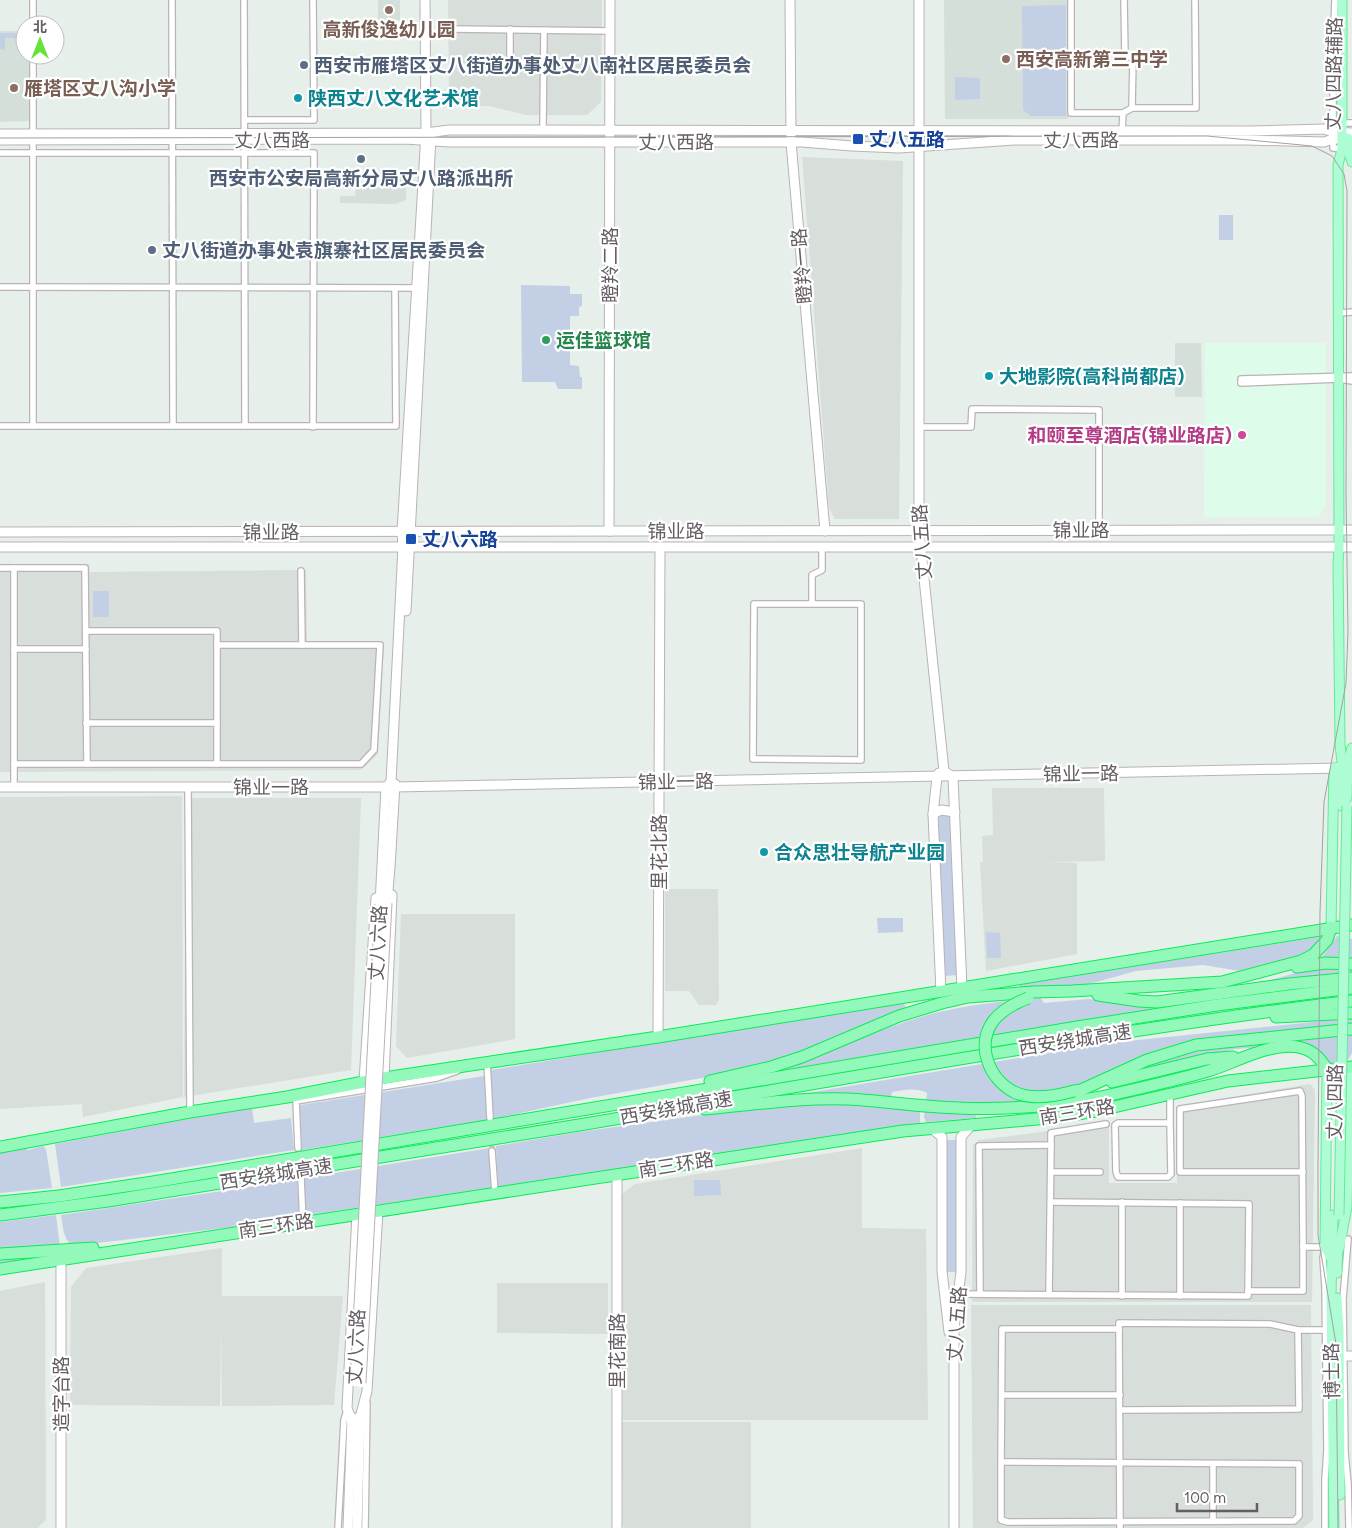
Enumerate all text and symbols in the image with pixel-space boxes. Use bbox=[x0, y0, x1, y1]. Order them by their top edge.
marker: 高新俊逸幼儿园 bbox=[383, 4, 395, 16]
north arrow bbox=[15, 15, 65, 65]
street label: 丈八四路辅路 bbox=[1322, 17, 1346, 131]
place label: 高新俊逸幼儿园 bbox=[322, 18, 456, 41]
text: 北 bbox=[33, 19, 47, 36]
place label: 西安高新第三中学 bbox=[1016, 48, 1168, 71]
marker: 西安高新第三中学 bbox=[1000, 53, 1012, 65]
place label: 西安市雁塔区丈八街道办事处丈八南社区居民委员会 bbox=[314, 54, 751, 77]
marker: 西安市雁塔区丈八街道办事处丈八南社区居民委员会 bbox=[298, 59, 310, 71]
place label: 雁塔区丈八沟小学 bbox=[24, 77, 176, 100]
marker: 雁塔区丈八沟小学 bbox=[8, 82, 20, 94]
place label: 陕西丈八文化艺术馆 bbox=[308, 87, 479, 110]
marker: 陕西丈八文化艺术馆 bbox=[292, 92, 304, 104]
place label: 丈八五路 bbox=[869, 128, 945, 151]
street label: 丈八西路 bbox=[234, 129, 310, 152]
street label: 丈八西路 bbox=[1043, 129, 1119, 152]
street label: 丈八西路 bbox=[638, 131, 714, 154]
marker: 丈八五路 bbox=[851, 132, 865, 146]
marker: 西安市公安局高新分局丈八路派出所 bbox=[355, 153, 367, 165]
place label: 西安市公安局高新分局丈八路派出所 bbox=[209, 167, 513, 190]
street label: 瞪羚二路 bbox=[599, 227, 622, 303]
street label: 瞪羚一路 bbox=[787, 227, 817, 305]
place label: 丈八街道办事处袁旗寨社区居民委员会 bbox=[162, 239, 485, 262]
marker: 丈八街道办事处袁旗寨社区居民委员会 bbox=[146, 244, 158, 256]
place label: 运佳篮球馆 bbox=[556, 329, 651, 352]
marker: 运佳篮球馆 bbox=[540, 334, 552, 346]
place label: 大地影院(高科尚都店) bbox=[999, 365, 1185, 388]
marker: 大地影院(高科尚都店) bbox=[983, 370, 995, 382]
place label: 和颐至尊酒店(锦业路店) bbox=[1027, 424, 1232, 447]
marker: 和颐至尊酒店(锦业路店) bbox=[1236, 429, 1248, 441]
street label: 丈八五路 bbox=[908, 503, 936, 581]
street label: 锦业路 bbox=[1052, 519, 1110, 542]
street label: 锦业路 bbox=[647, 520, 705, 543]
street label: 锦业路 bbox=[242, 521, 300, 544]
place label: 丈八六路 bbox=[422, 528, 498, 551]
marker: 丈八六路 bbox=[404, 532, 418, 546]
street label: 锦业一路 bbox=[1043, 762, 1119, 786]
street label: 锦业一路 bbox=[638, 770, 714, 794]
street label: 锦业一路 bbox=[233, 776, 309, 799]
street label: 里花北路 bbox=[648, 814, 671, 890]
place label: 合众思壮导航产业园 bbox=[774, 841, 945, 864]
marker: 合众思壮导航产业园 bbox=[758, 846, 770, 858]
street label: 丈八六路 bbox=[365, 904, 391, 982]
street label: 西安绕城高速 bbox=[1017, 1020, 1133, 1060]
street label: 丈八四路 bbox=[1323, 1064, 1347, 1140]
street label: 西安绕城高速 bbox=[618, 1087, 734, 1129]
street label: 南三环路 bbox=[1038, 1095, 1116, 1129]
street label: 南三环路 bbox=[637, 1148, 715, 1182]
street label: 西安绕城高速 bbox=[218, 1154, 334, 1194]
street label: 南三环路 bbox=[237, 1209, 315, 1243]
street label: 丈八五路 bbox=[943, 1285, 971, 1363]
street label: 丈八六路 bbox=[343, 1308, 369, 1386]
street label: 里花南路 bbox=[606, 1313, 629, 1389]
street label: 博士路 bbox=[1320, 1342, 1344, 1400]
street label: 造字台路 bbox=[50, 1356, 73, 1432]
scale bar bbox=[1177, 1480, 1257, 1512]
text: 100 m bbox=[1184, 1489, 1226, 1507]

